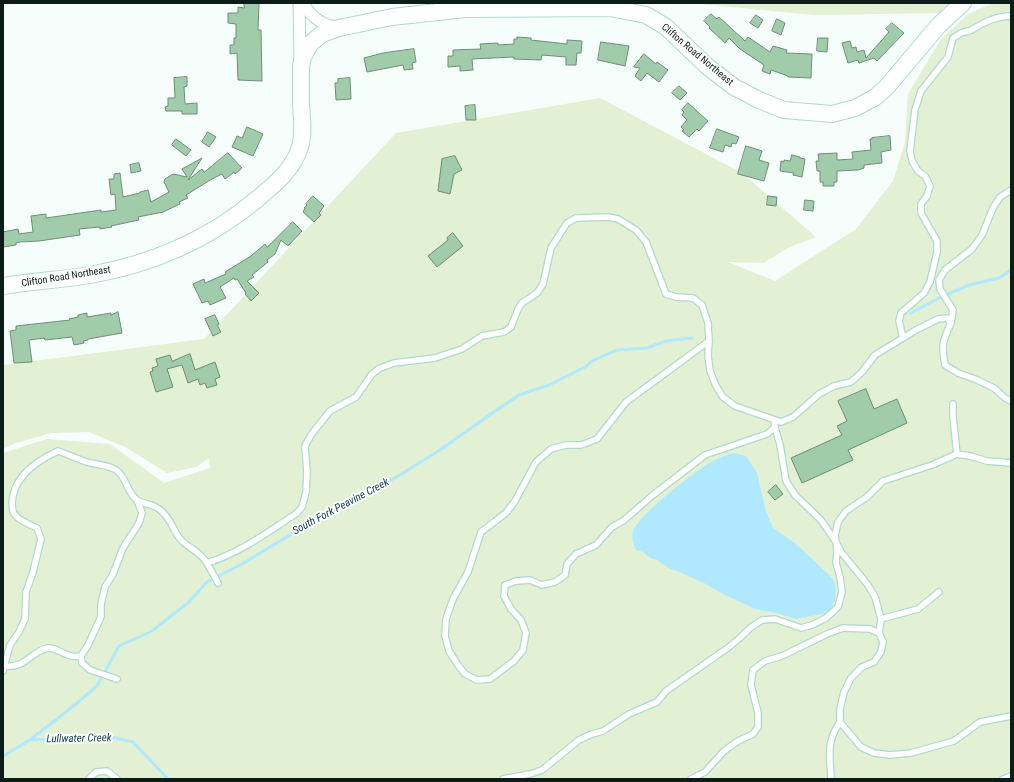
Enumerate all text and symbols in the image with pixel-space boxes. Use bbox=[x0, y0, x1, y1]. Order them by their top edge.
street label: Clifton Road Northeast bbox=[659, 21, 735, 89]
street label: Clifton Road Northeast bbox=[21, 264, 111, 290]
water label: South Fork Peavine Creek bbox=[291, 476, 391, 538]
water label: Lullwater Creek bbox=[46, 732, 112, 746]

